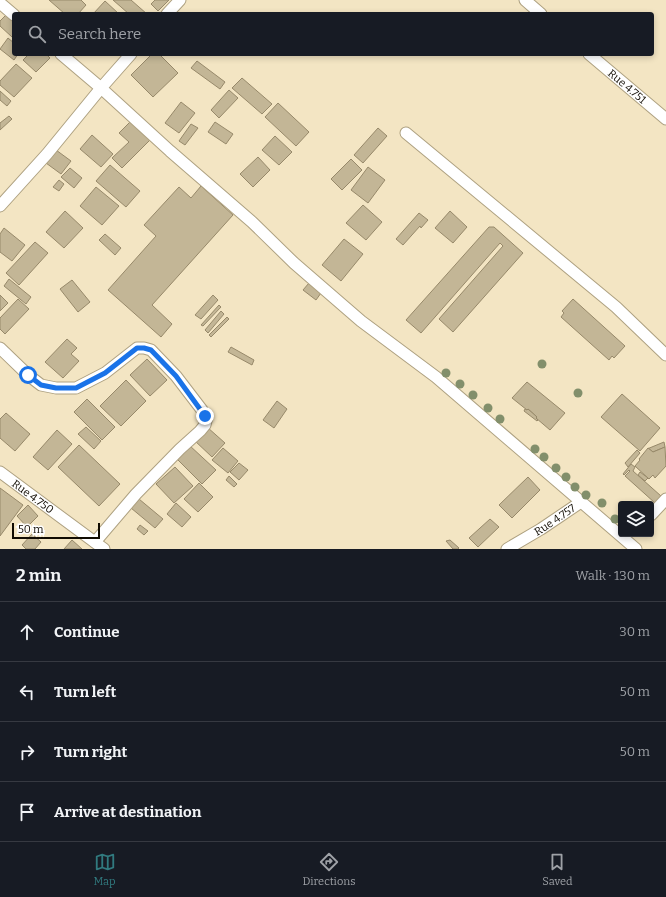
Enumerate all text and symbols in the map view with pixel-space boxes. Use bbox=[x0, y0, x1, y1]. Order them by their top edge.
search box bbox=[12, 12, 654, 56]
icon: search bbox=[26, 23, 48, 45]
text: Search here bbox=[58, 25, 141, 43]
street label: Rue 4.751 bbox=[605, 67, 649, 107]
route start bbox=[19, 366, 37, 384]
route end bbox=[196, 407, 214, 425]
street label: Rue 4.750 bbox=[9, 477, 56, 516]
street label: Rue 4.757 bbox=[532, 501, 578, 539]
map controls bbox=[618, 501, 654, 537]
button: layers bbox=[618, 501, 654, 537]
scale bar bbox=[12, 521, 100, 540]
text: 50 m bbox=[18, 523, 44, 536]
text: 2 min bbox=[16, 565, 61, 586]
text: Walk · 130 m bbox=[576, 568, 650, 583]
icon: ahead bbox=[16, 621, 38, 643]
text: Continue bbox=[54, 623, 120, 641]
text: 30 m bbox=[619, 624, 650, 639]
icon: left bbox=[16, 681, 38, 703]
text: Turn left bbox=[54, 683, 116, 701]
text: 50 m bbox=[620, 684, 650, 699]
icon: right bbox=[16, 741, 38, 763]
text: Turn right bbox=[54, 743, 127, 761]
text: 50 m bbox=[620, 744, 650, 759]
icon: arrive bbox=[16, 801, 38, 823]
text: Arrive at destination bbox=[54, 803, 201, 821]
tab: Map bbox=[93, 851, 116, 888]
tab: Directions bbox=[303, 851, 355, 888]
tab: Saved bbox=[542, 851, 573, 888]

